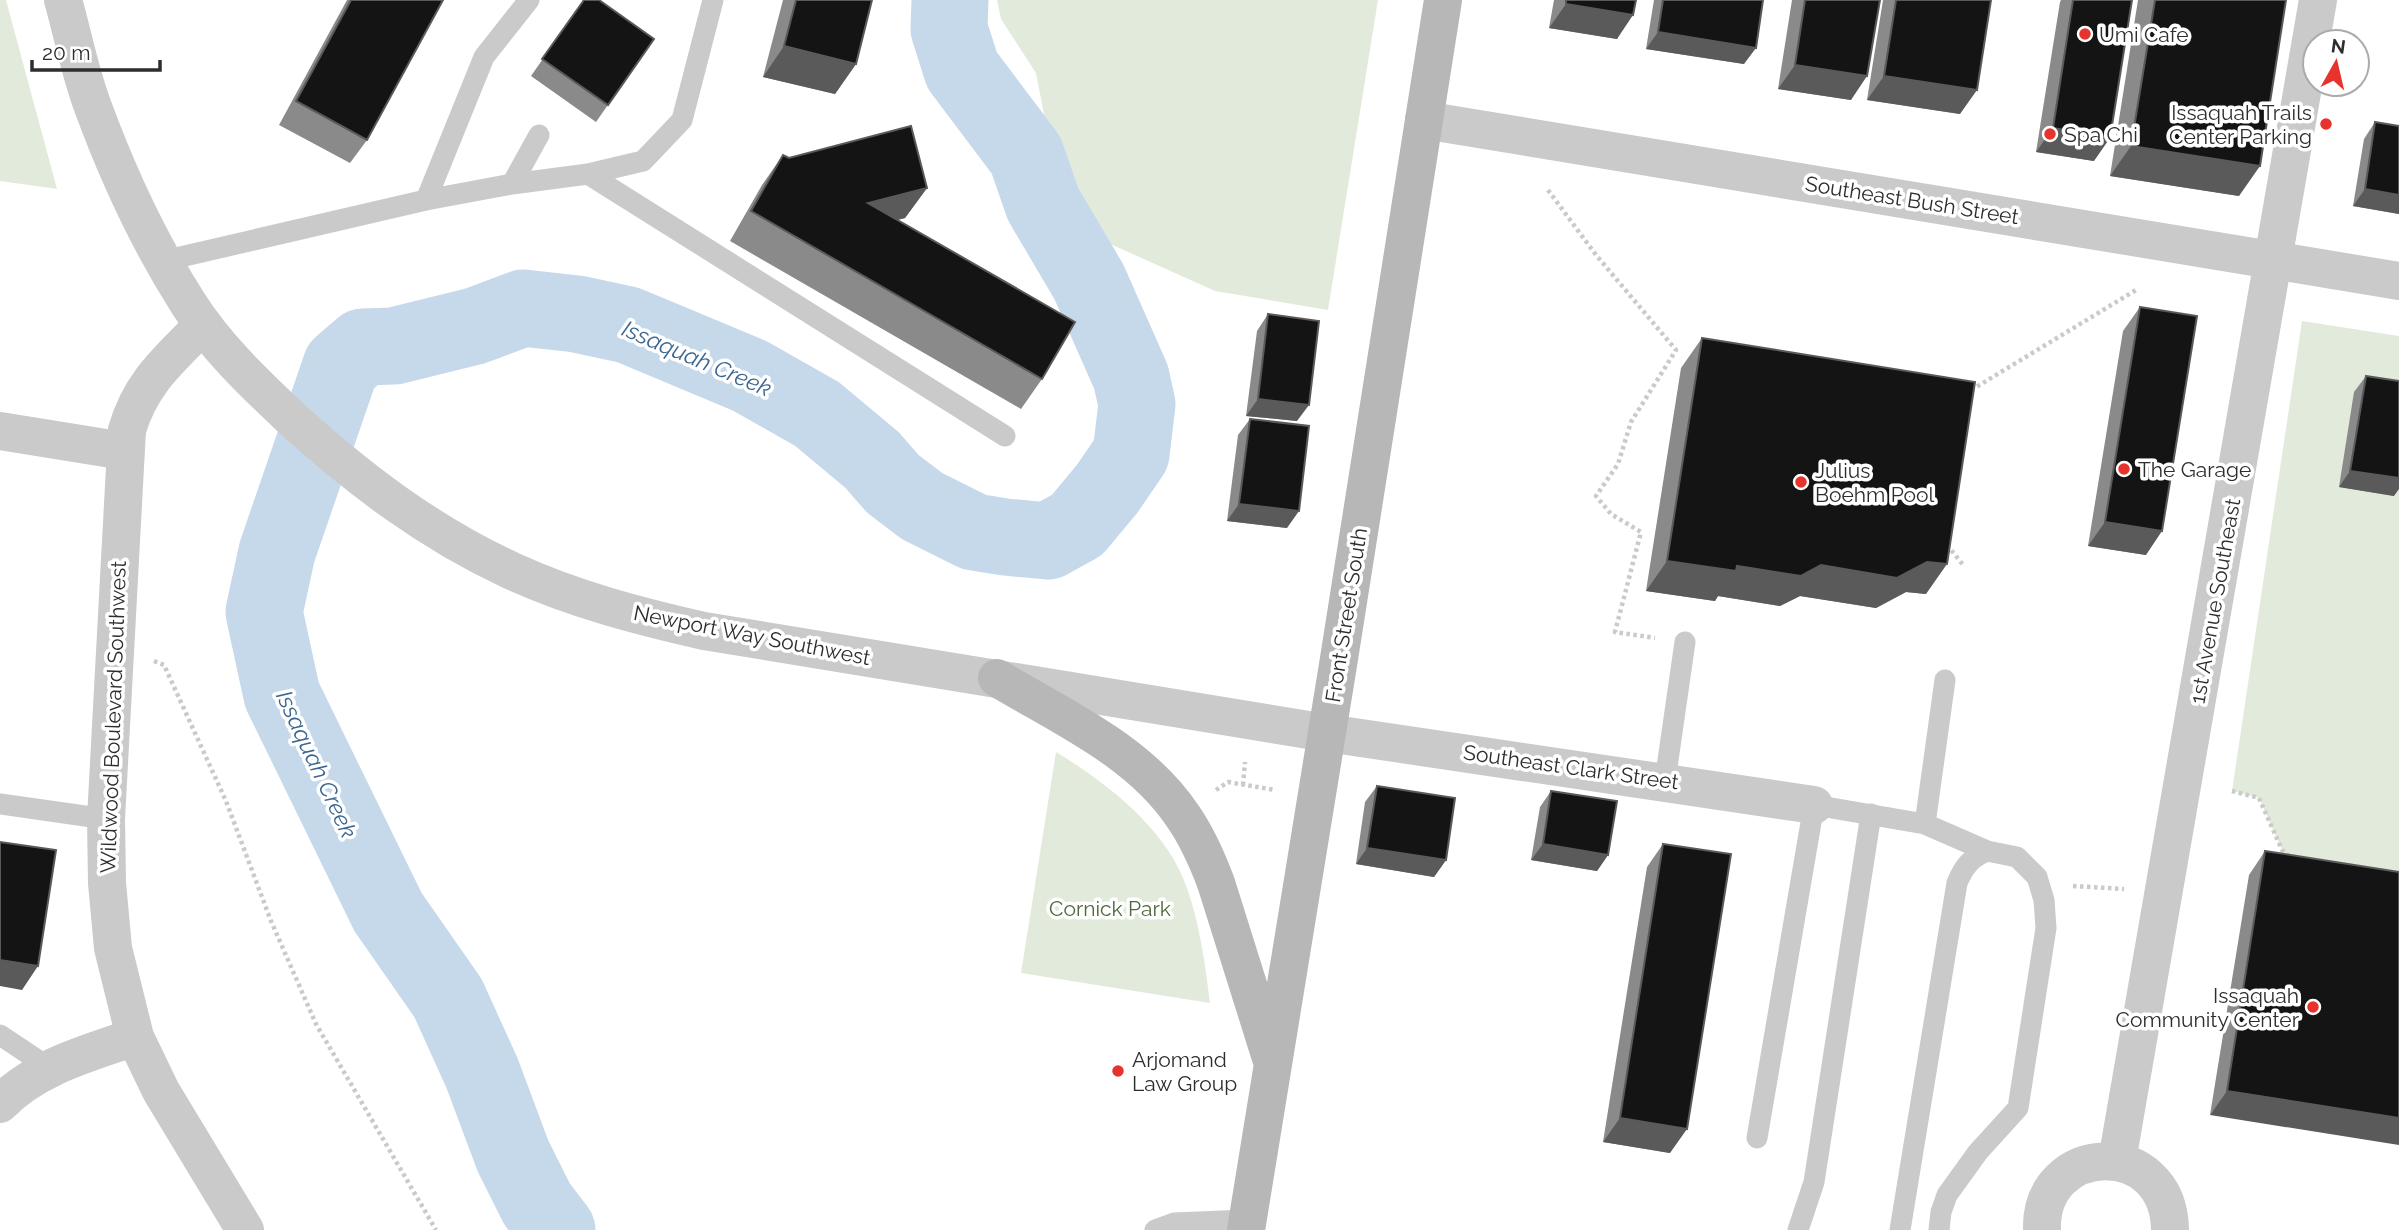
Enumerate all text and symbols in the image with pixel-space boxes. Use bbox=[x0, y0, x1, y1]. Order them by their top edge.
place label: Umi Cafe bbox=[2099, 22, 2189, 47]
marker: Umi Cafe bbox=[2077, 26, 2093, 42]
scale bar bbox=[32, 28, 159, 72]
north arrow bbox=[2301, 28, 2371, 98]
text: N bbox=[2330, 34, 2347, 58]
text: 20 m bbox=[42, 40, 90, 65]
place label: Issaquah Trails Center Parking bbox=[2169, 100, 2312, 149]
marker: Issaquah Trails Center Parking bbox=[2318, 116, 2334, 132]
place label: Spa Chi bbox=[2064, 122, 2138, 147]
marker: Spa Chi bbox=[2042, 126, 2058, 142]
street label: Southeast Bush Street bbox=[1804, 171, 2020, 229]
water label: Issaquah Creek bbox=[618, 314, 776, 402]
place label: The Garage bbox=[2138, 457, 2251, 482]
place label: Julius Boehm Pool bbox=[1815, 458, 1935, 507]
marker: The Garage bbox=[2116, 461, 2132, 477]
marker: Julius Boehm Pool bbox=[1793, 474, 1809, 490]
street label: 1st Avenue Southeast bbox=[2185, 496, 2245, 706]
street label: Front Street South bbox=[1320, 526, 1372, 704]
street label: Wildwood Boulevard Southwest bbox=[95, 560, 131, 874]
street label: Newport Way Southwest bbox=[631, 600, 873, 670]
water label: Issaquah Creek bbox=[271, 686, 363, 842]
street label: Southeast Clark Street bbox=[1462, 740, 1680, 794]
park label: Cornick Park bbox=[1049, 896, 1171, 921]
place label: Issaquah Community Center bbox=[2116, 983, 2300, 1032]
marker: Issaquah Community Center bbox=[2305, 999, 2321, 1015]
place label: Arjomand Law Group bbox=[1132, 1047, 1237, 1096]
marker: Arjomand Law Group bbox=[1110, 1063, 1126, 1079]

